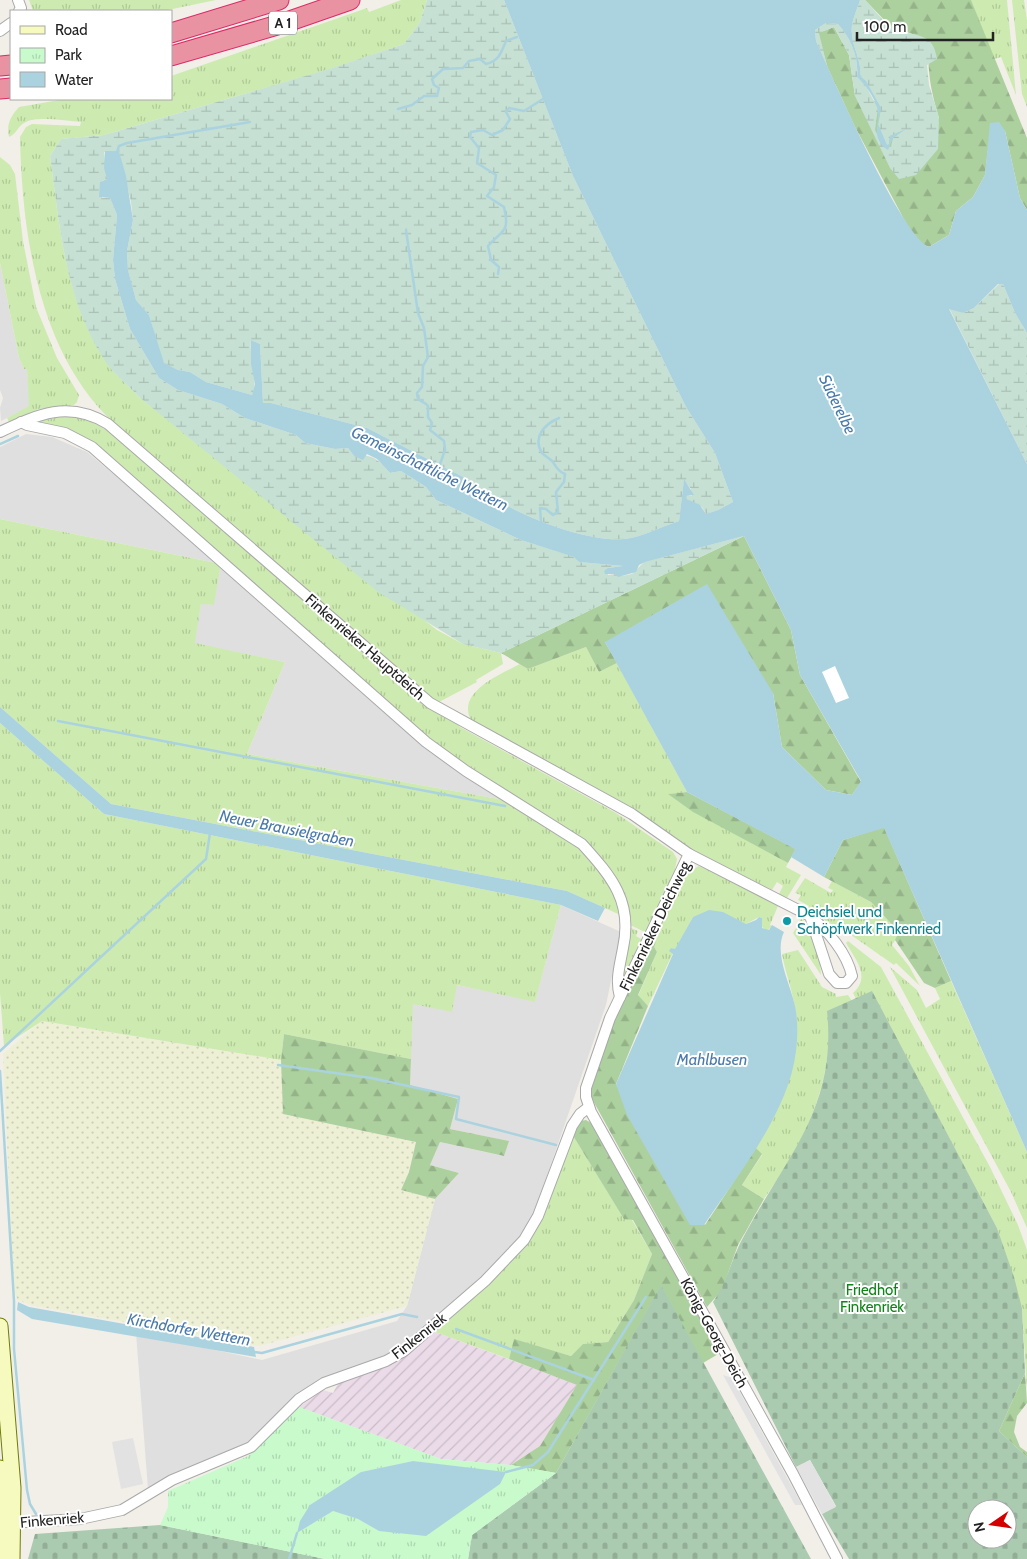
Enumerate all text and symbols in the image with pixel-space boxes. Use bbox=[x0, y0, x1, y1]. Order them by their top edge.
legend bbox=[10, 10, 172, 100]
scale bar bbox=[857, 10, 993, 42]
road number: A 1 bbox=[269, 12, 297, 34]
text: 100 m bbox=[864, 18, 906, 36]
text: Road bbox=[55, 21, 88, 39]
text: Park bbox=[55, 46, 82, 64]
text: Water bbox=[55, 71, 93, 89]
water label: Süderelbe bbox=[815, 371, 860, 437]
water label: Gemeinschaftliche Wettern bbox=[348, 422, 511, 515]
street label: Finkenrieker Hauptdeich bbox=[302, 590, 428, 704]
water label: Neuer Brausielgraben bbox=[218, 806, 356, 851]
street label: Finkenrieker Deichweg bbox=[616, 858, 694, 994]
place label: Deichsiel und Schöpfwerk Finkenried bbox=[797, 903, 941, 938]
marker: Deichsiel und Schöpfwerk Finkenried bbox=[781, 915, 793, 927]
water label: Mahlbusen bbox=[676, 1050, 747, 1069]
street label: König-Georg-Deich bbox=[676, 1275, 752, 1391]
park label: Friedhof Finkenriek bbox=[840, 1281, 904, 1316]
water label: Kirchdorfer Wettern bbox=[126, 1309, 252, 1350]
street label: Finkenriek bbox=[388, 1309, 450, 1363]
north arrow bbox=[967, 1499, 1017, 1549]
street label: Finkenriek bbox=[19, 1508, 85, 1532]
text: N bbox=[969, 1520, 989, 1534]

